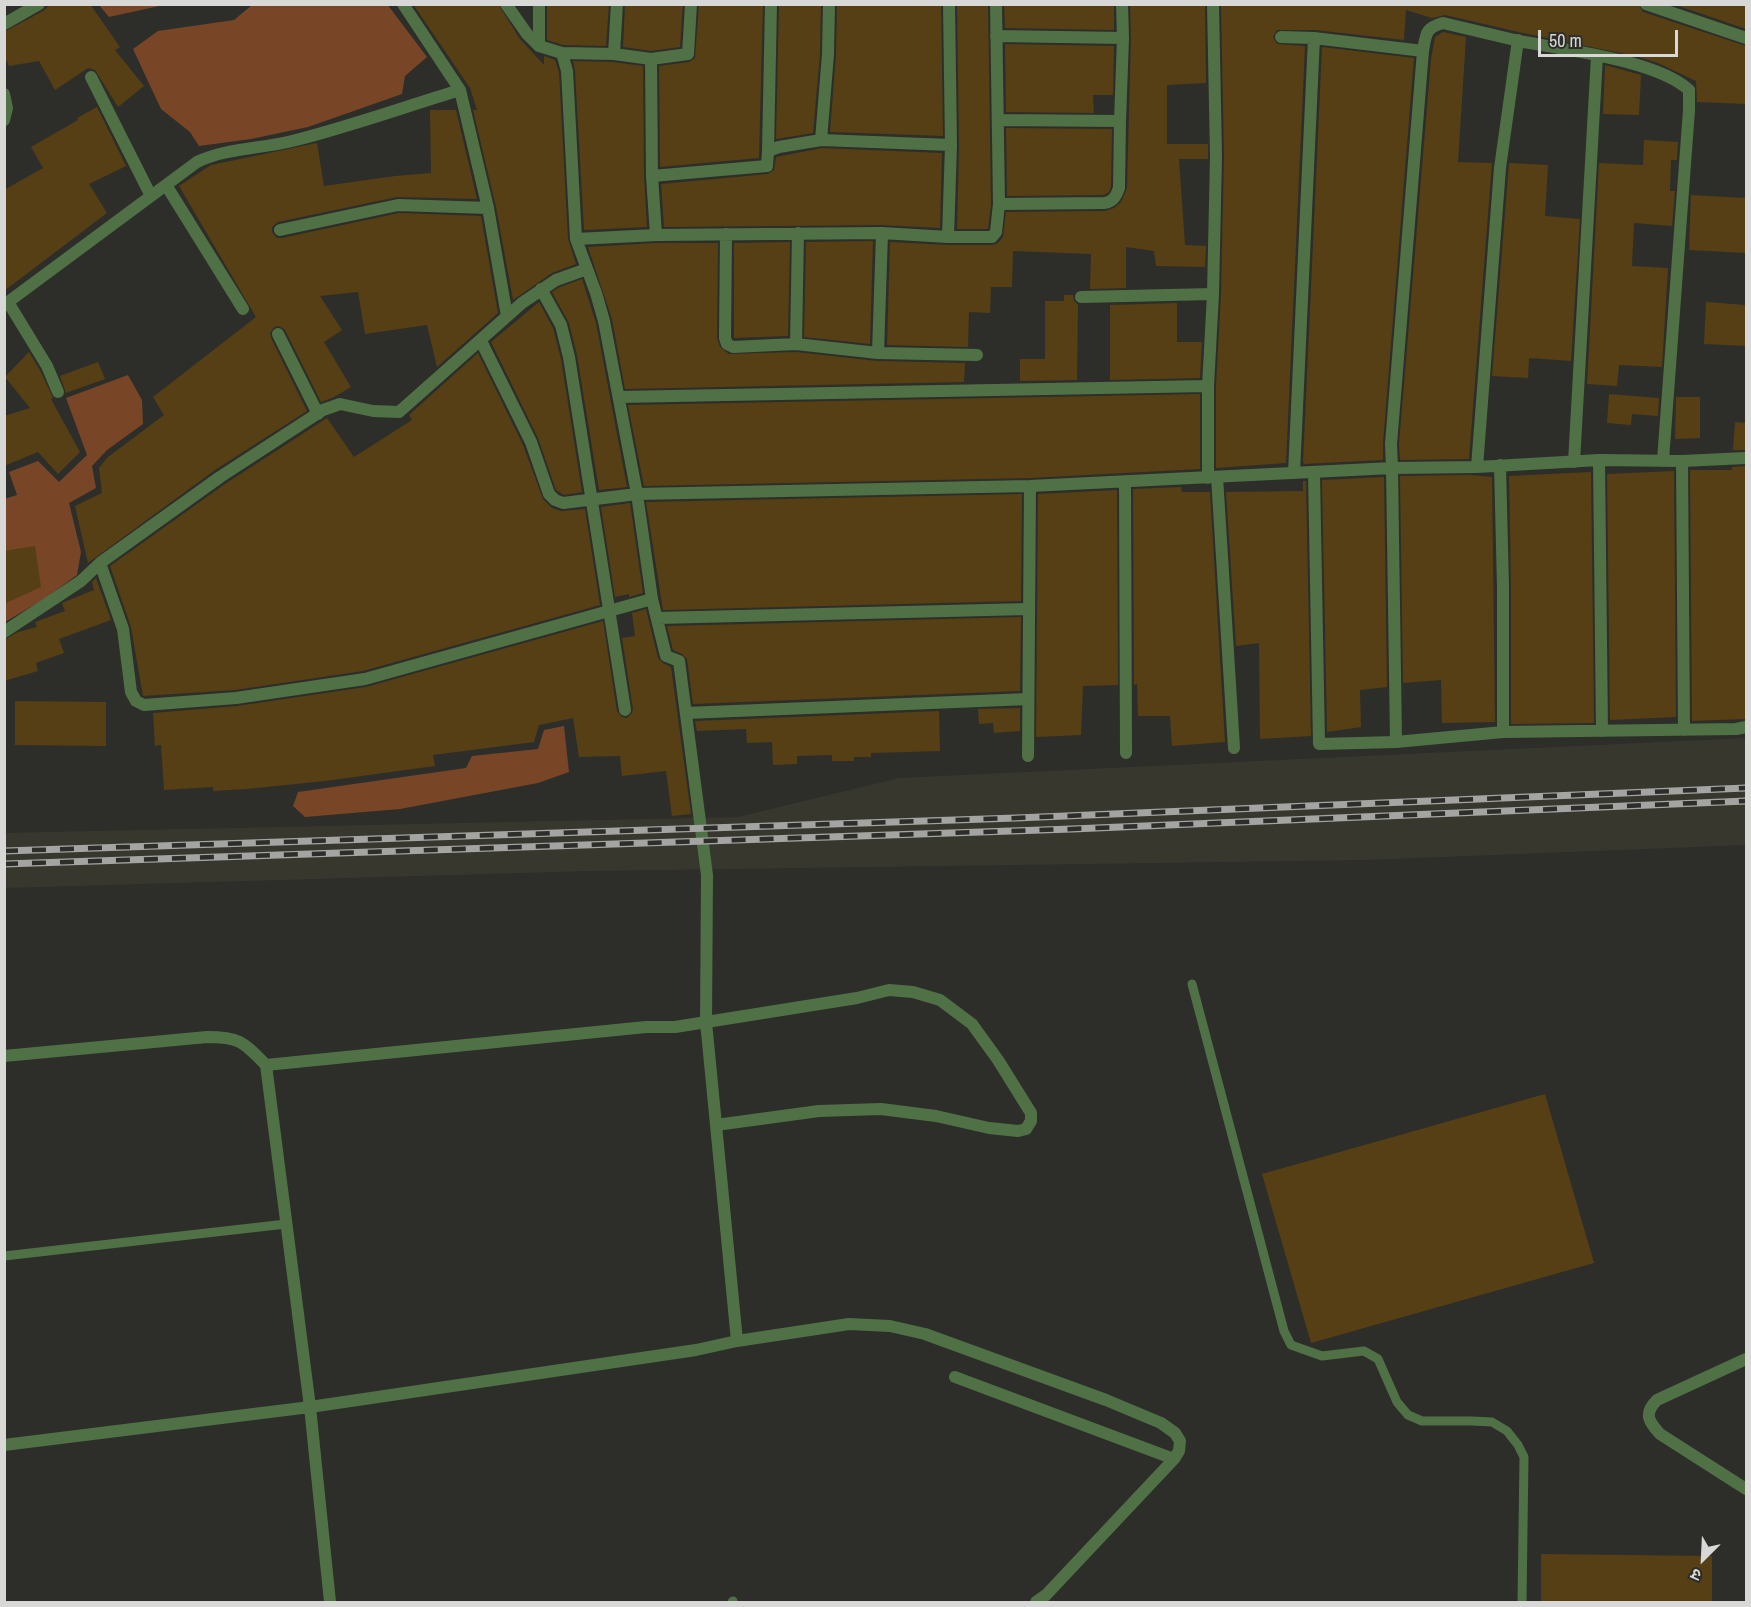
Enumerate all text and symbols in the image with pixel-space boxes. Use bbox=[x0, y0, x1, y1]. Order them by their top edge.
scale bar bbox=[1541, 18, 1680, 56]
text: 50 m bbox=[1549, 28, 1582, 53]
north arrow bbox=[1673, 1529, 1733, 1589]
text: उ bbox=[1687, 1563, 1704, 1587]

